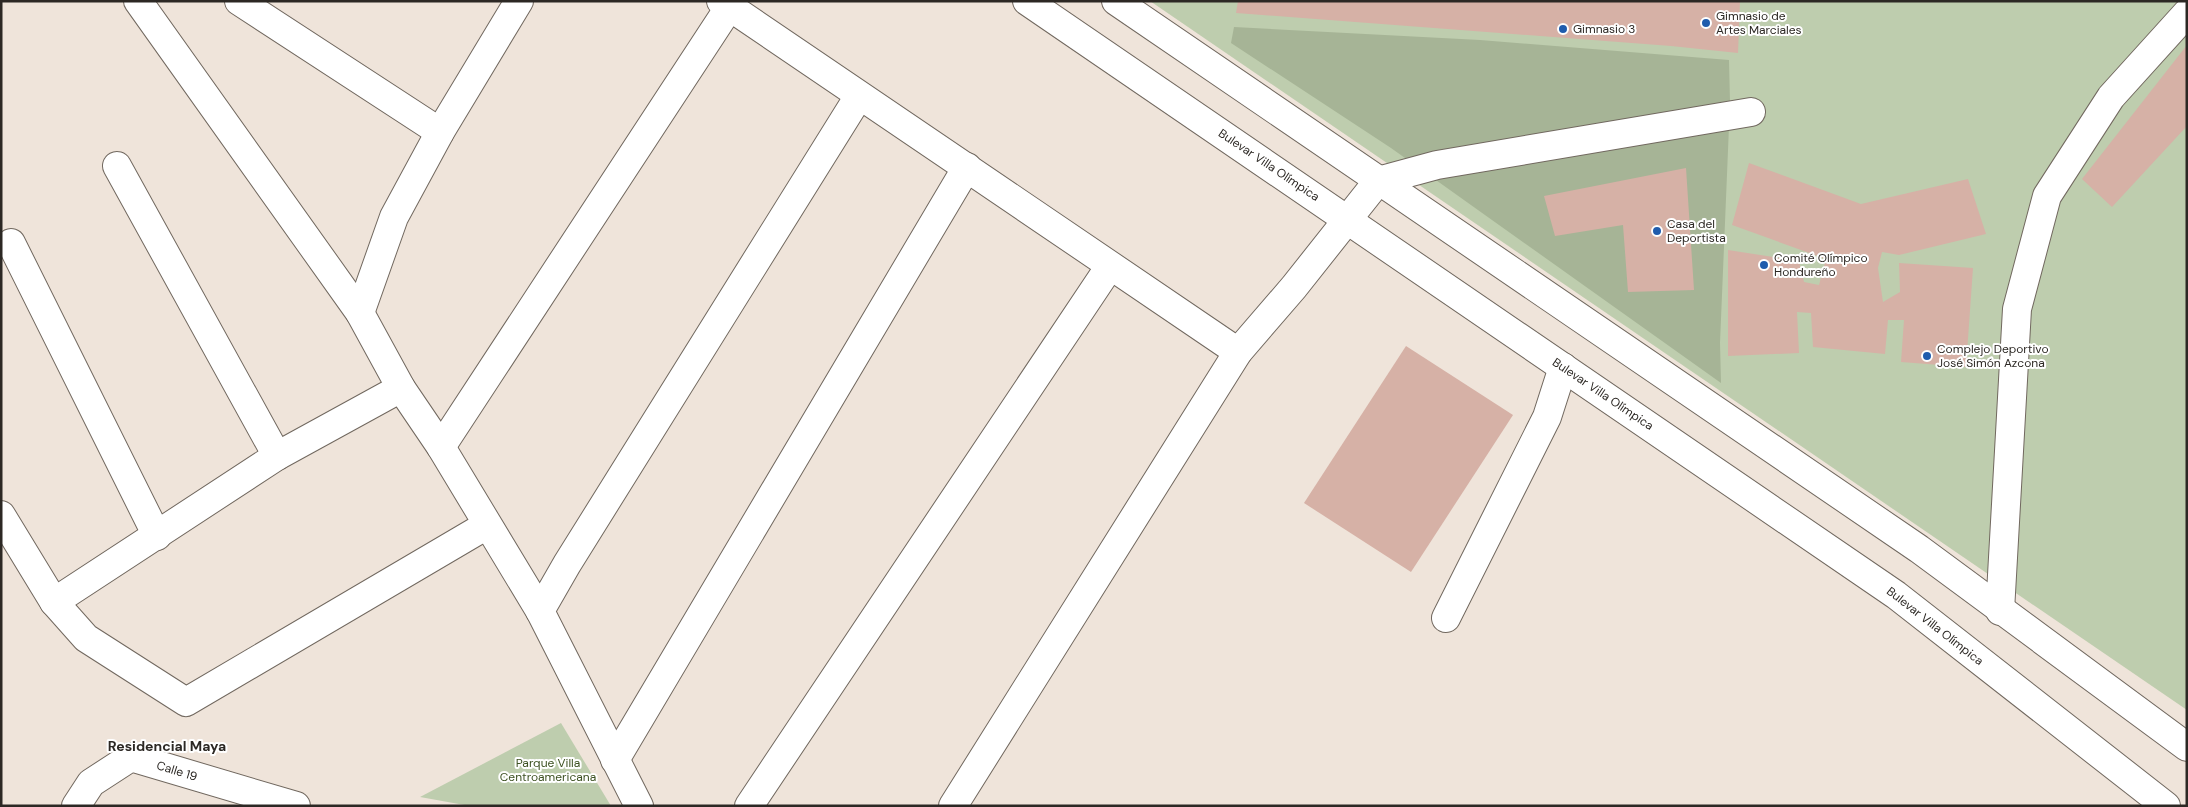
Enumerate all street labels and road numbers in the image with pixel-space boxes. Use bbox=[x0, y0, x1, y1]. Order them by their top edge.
street label: Bulevar Villa Olímpica bbox=[1215, 125, 1323, 205]
street label: Bulevar Villa Olímpica bbox=[1549, 354, 1657, 434]
street label: Bulevar Villa Olímpica bbox=[1883, 583, 1987, 669]
street label: Calle 19 bbox=[155, 757, 199, 785]

